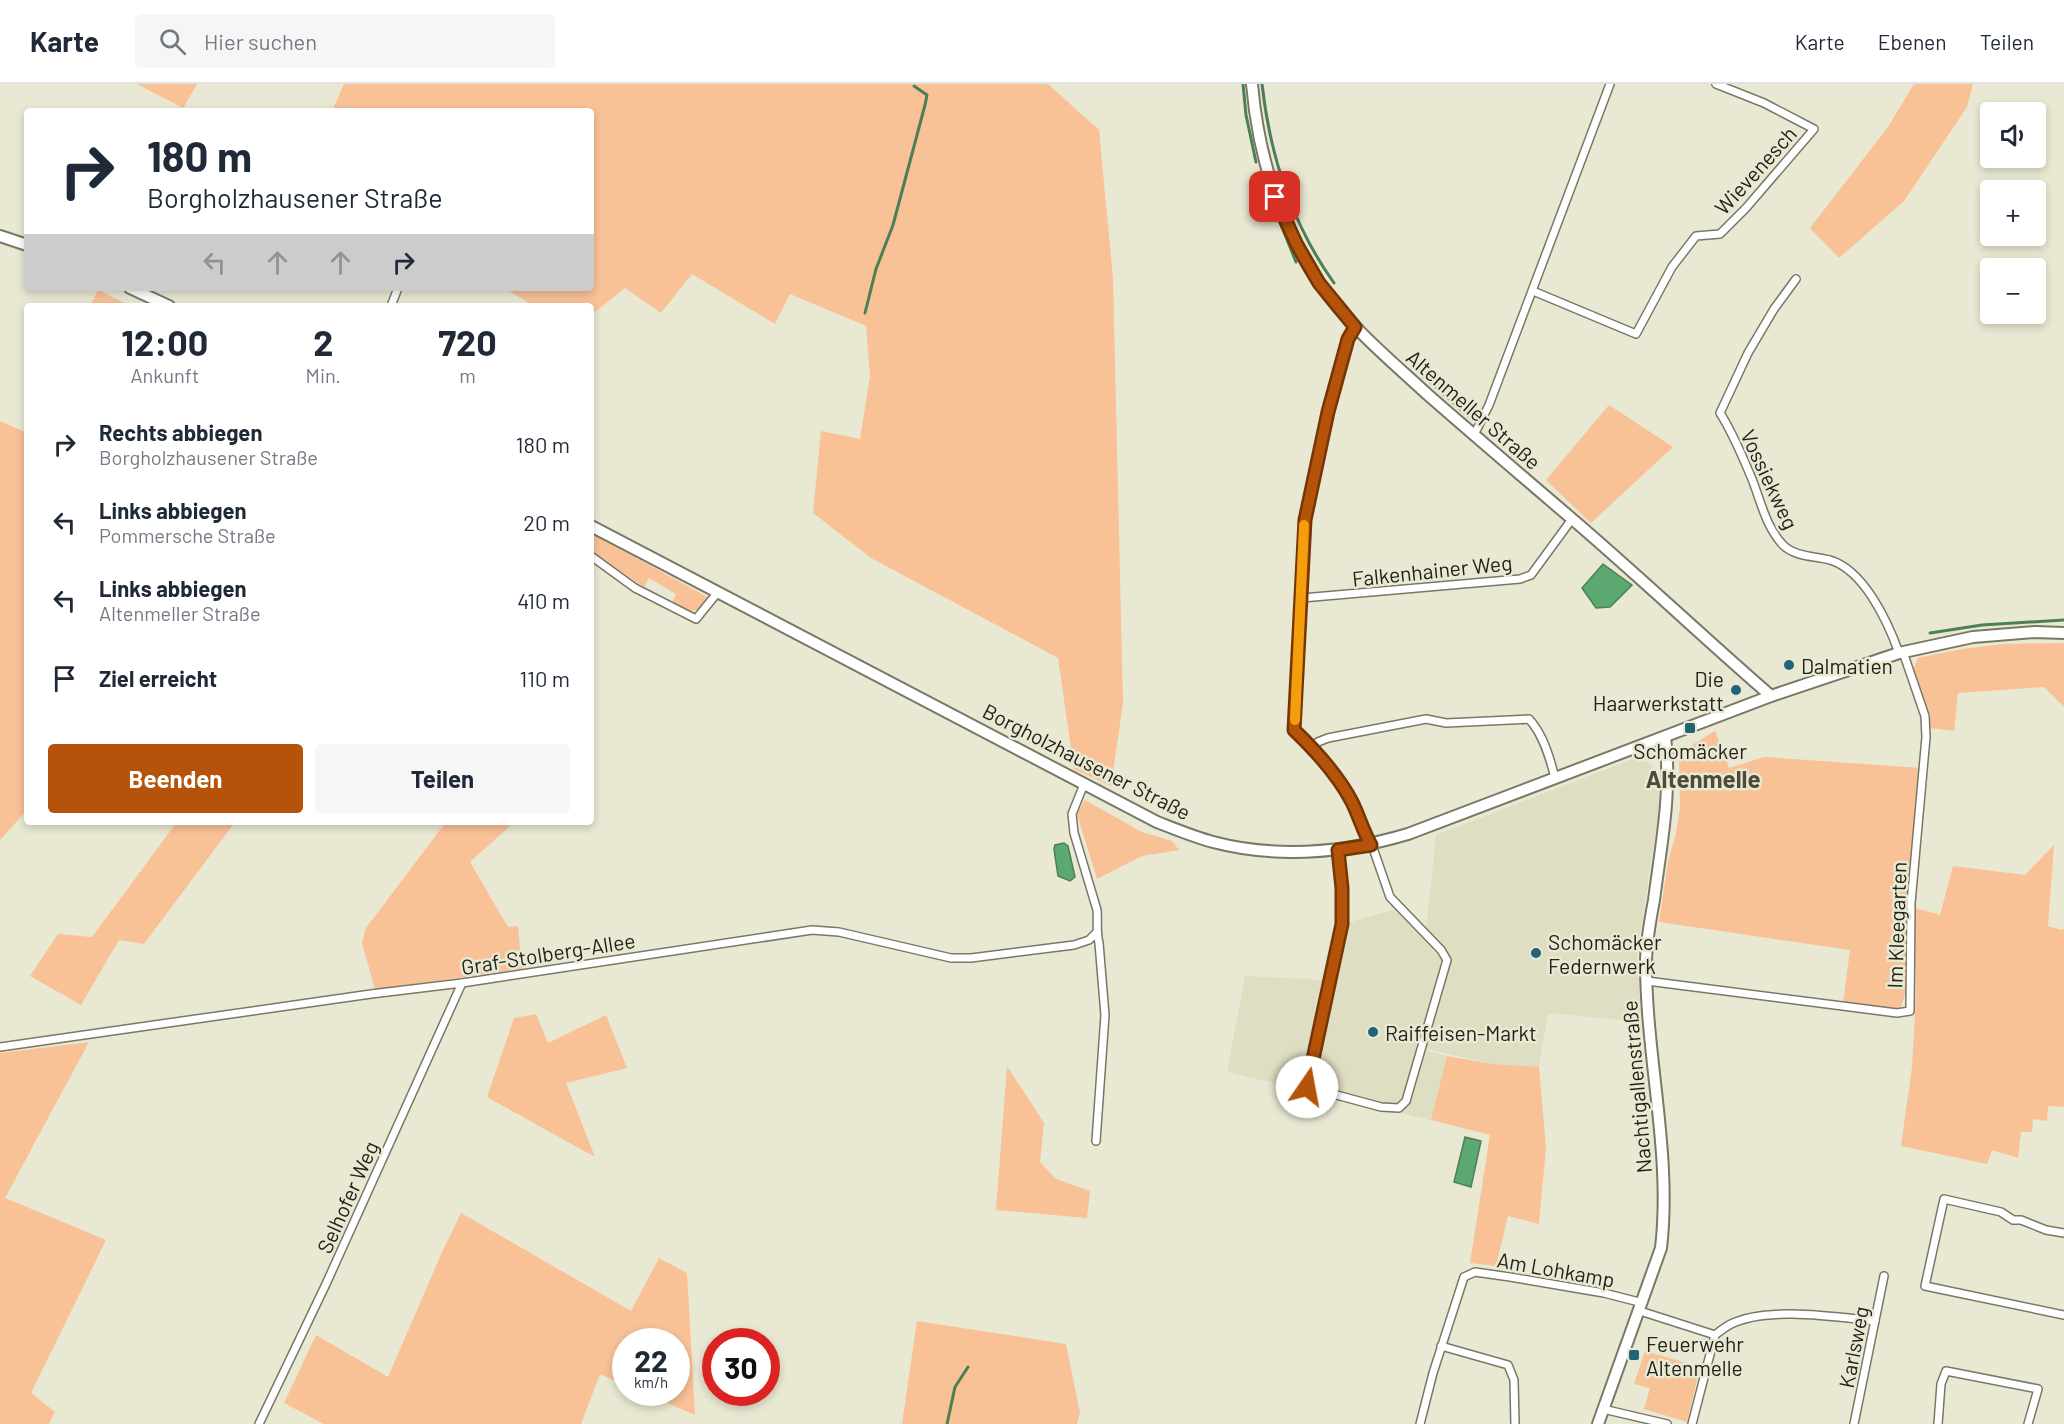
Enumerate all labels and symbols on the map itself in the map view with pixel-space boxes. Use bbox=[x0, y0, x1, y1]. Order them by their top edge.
street label: Wievenesch bbox=[1709, 121, 1801, 219]
pin bbox=[1249, 171, 1300, 222]
street label: Altenmeller Straße bbox=[1402, 344, 1546, 474]
street label: Vossiekweg bbox=[1736, 425, 1804, 533]
street label: Falkenhainer Weg bbox=[1351, 549, 1513, 591]
place label: Dalmatien bbox=[1801, 653, 1893, 678]
marker: Dalmatien bbox=[1782, 658, 1796, 672]
place label: Die Haarwerkstatt bbox=[1593, 666, 1724, 715]
marker: Die Haarwerkstatt bbox=[1729, 683, 1743, 697]
street label: Borgholzhausener Straße bbox=[979, 698, 1195, 824]
marker: Schomäcker bbox=[1683, 721, 1697, 735]
place label: Schomäcker bbox=[1633, 738, 1747, 763]
district label: Altenmelle bbox=[1645, 764, 1761, 793]
street label: Im Kleegarten bbox=[1881, 861, 1911, 989]
street label: Graf-Stolberg-Allee bbox=[459, 927, 637, 979]
place label: Schomäcker Federnwerk bbox=[1548, 929, 1662, 978]
marker: Schomäcker Federnwerk bbox=[1529, 946, 1543, 960]
street label: Nachtigallenstraße bbox=[1616, 1000, 1656, 1174]
place label: Raiffeisen-Markt bbox=[1385, 1020, 1537, 1045]
marker: Raiffeisen-Markt bbox=[1366, 1025, 1380, 1039]
position arrow bbox=[1275, 1055, 1339, 1119]
street label: Selhofer Weg bbox=[311, 1137, 383, 1257]
street label: Am Lohkamp bbox=[1495, 1246, 1617, 1292]
street label: Karlsweg bbox=[1833, 1304, 1873, 1390]
speed limit sign: 30 bbox=[702, 1328, 780, 1406]
place label: Feuerwehr Altenmelle bbox=[1646, 1331, 1744, 1380]
marker: Feuerwehr Altenmelle bbox=[1627, 1348, 1641, 1362]

